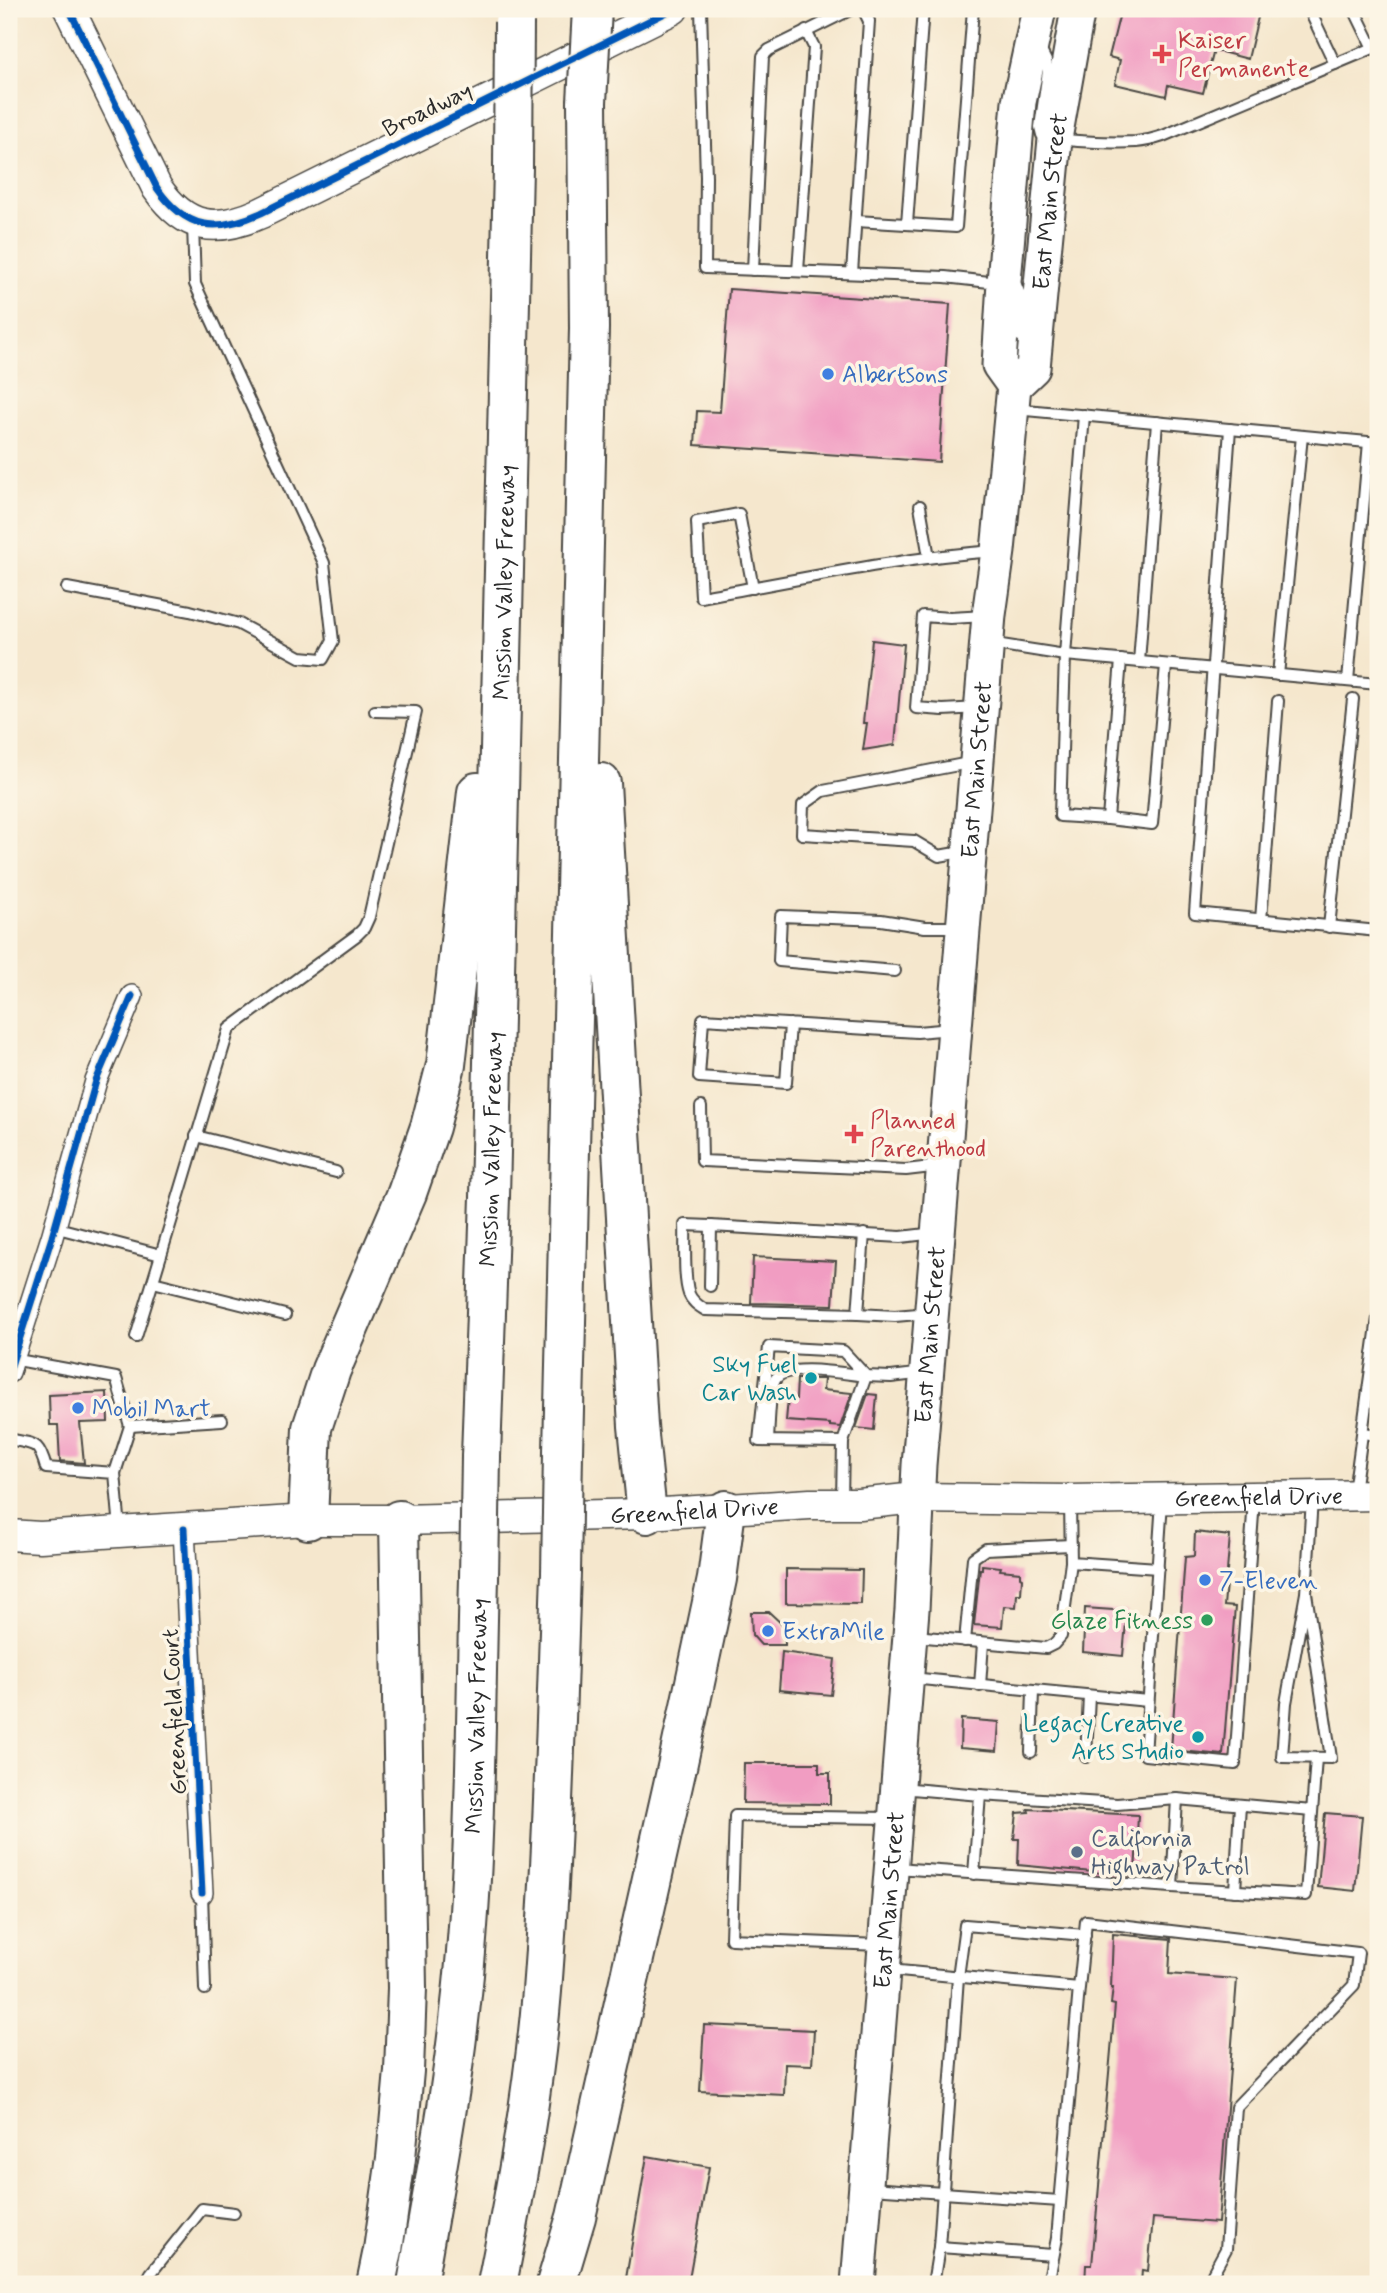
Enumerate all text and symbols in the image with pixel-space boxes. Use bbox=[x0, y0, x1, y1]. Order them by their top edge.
place label: Kaiser Permanente bbox=[1178, 26, 1310, 85]
marker: Kaiser Permanente bbox=[1152, 44, 1172, 64]
street label: Broadway bbox=[378, 75, 478, 145]
street label: East Main Street bbox=[1027, 111, 1076, 292]
place label: Albertsons bbox=[842, 360, 948, 391]
marker: Albertsons bbox=[820, 366, 836, 382]
street label: Mission Valley Freeway bbox=[487, 464, 523, 700]
street label: East Main Street bbox=[955, 680, 1001, 860]
street label: Mission Valley Freeway bbox=[474, 1031, 511, 1267]
place label: Planned Parenthood bbox=[870, 1106, 986, 1165]
marker: Planned Parenthood bbox=[844, 1124, 864, 1144]
street label: East Main Street bbox=[908, 1245, 954, 1425]
place label: Sky Fuel Car Wash bbox=[701, 1350, 797, 1409]
marker: Sky Fuel Car Wash bbox=[803, 1370, 819, 1386]
place label: Mobil Mart bbox=[92, 1394, 211, 1425]
marker: Mobil Mart bbox=[70, 1400, 86, 1416]
street label: Greenfield Drive bbox=[1174, 1482, 1343, 1515]
street label: Greenfield Drive bbox=[610, 1492, 780, 1532]
place label: 7-Eleven bbox=[1219, 1566, 1318, 1597]
marker: 7-Eleven bbox=[1197, 1572, 1213, 1588]
street label: Mission Valley Freeway bbox=[459, 1598, 495, 1834]
place label: Glaze Fitness bbox=[1051, 1606, 1193, 1637]
marker: Glaze Fitness bbox=[1199, 1612, 1215, 1628]
place label: ExtraMile bbox=[782, 1617, 885, 1648]
marker: ExtraMile bbox=[760, 1623, 776, 1639]
street label: Greenfield Court bbox=[156, 1628, 195, 1796]
place label: Legacy Creative Arts Studio bbox=[1023, 1709, 1184, 1768]
marker: Legacy Creative Arts Studio bbox=[1190, 1729, 1206, 1745]
street label: East Main Street bbox=[868, 1810, 913, 1990]
place label: California Highway Patrol bbox=[1091, 1824, 1250, 1886]
marker: California Highway Patrol bbox=[1069, 1844, 1085, 1860]

